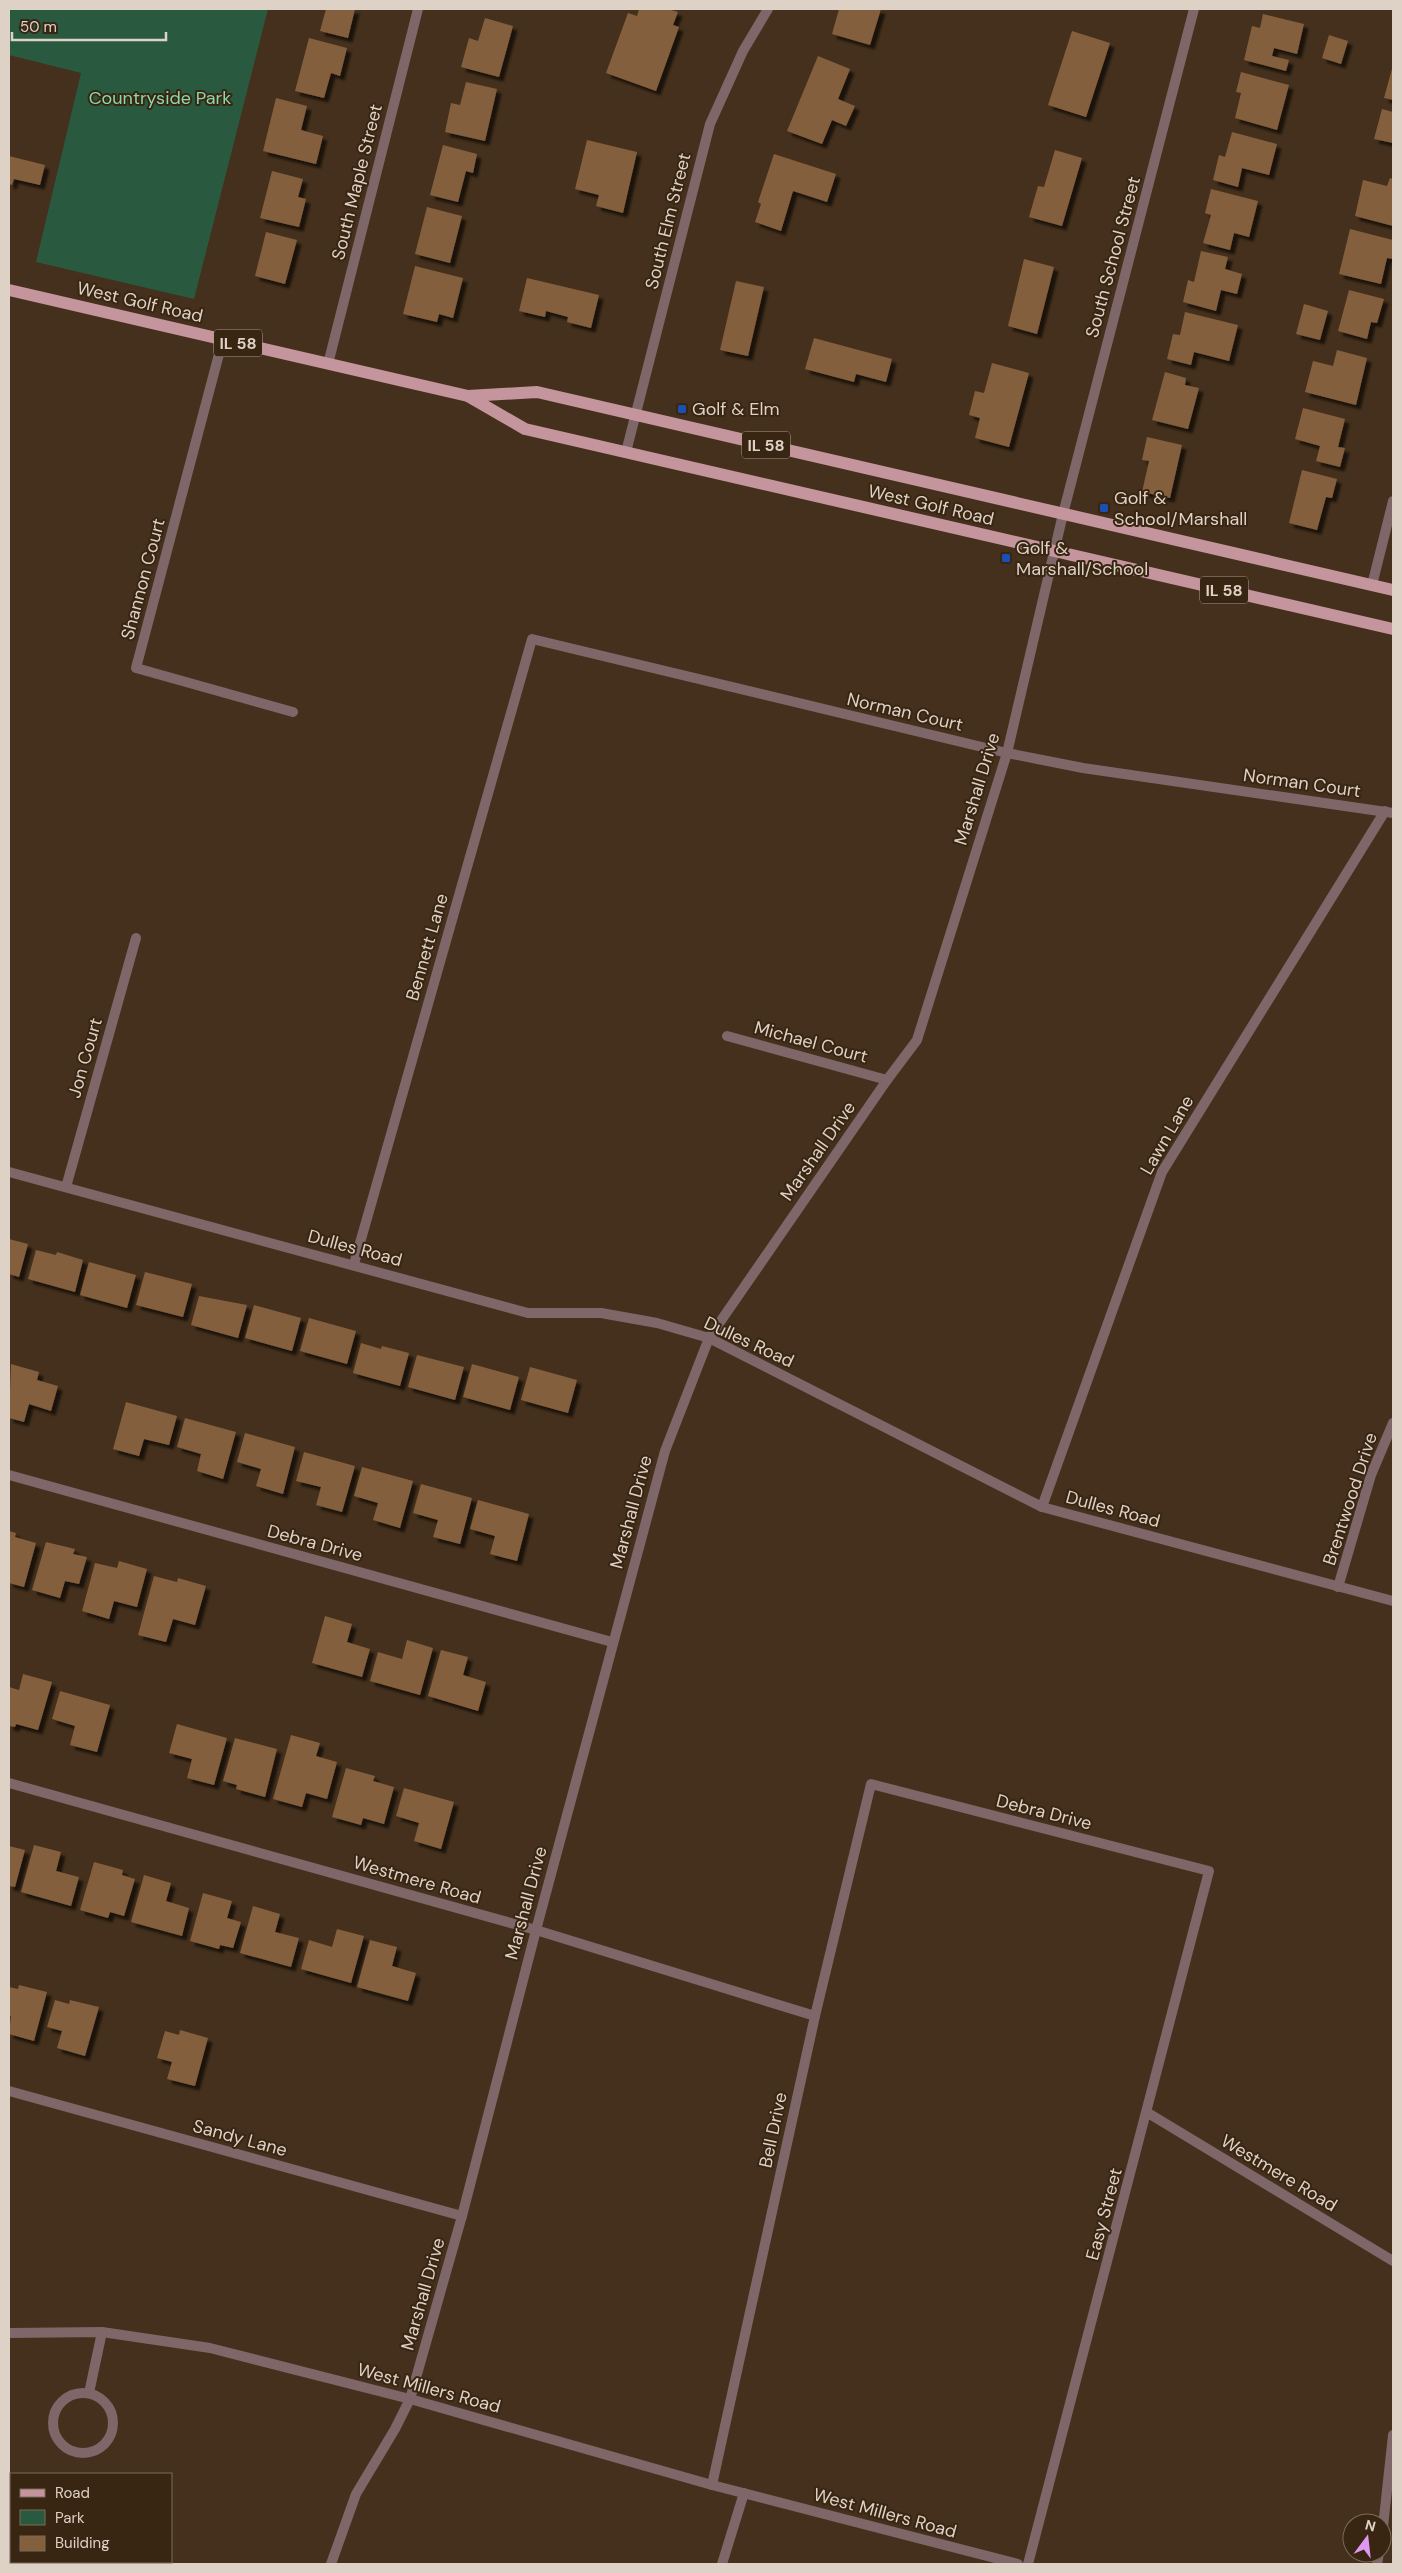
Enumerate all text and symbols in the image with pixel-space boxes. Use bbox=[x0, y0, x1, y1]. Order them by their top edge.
scale bar bbox=[12, 10, 166, 42]
text: 50 m bbox=[20, 17, 57, 37]
park label: Countryside Park bbox=[89, 86, 231, 110]
street label: South Maple Street bbox=[326, 102, 388, 262]
street label: South Elm Street bbox=[639, 150, 697, 292]
street label: South School Street bbox=[1080, 174, 1146, 340]
street label: West Golf Road bbox=[75, 276, 205, 328]
road number: IL 58 bbox=[214, 329, 262, 356]
place label: Golf & Elm bbox=[692, 397, 779, 421]
marker: Golf & Elm bbox=[676, 403, 688, 415]
road number: IL 58 bbox=[742, 432, 790, 458]
street label: West Golf Road bbox=[866, 479, 996, 531]
place label: Golf & School/Marshall bbox=[1114, 486, 1247, 531]
marker: Golf & School/Marshall bbox=[1098, 502, 1110, 514]
street label: Shannon Court bbox=[115, 516, 171, 642]
place label: Golf & Marshall/School bbox=[1016, 536, 1148, 581]
marker: Golf & Marshall/School bbox=[1000, 552, 1012, 564]
road number: IL 58 bbox=[1200, 576, 1248, 604]
street label: Norman Court bbox=[845, 687, 965, 737]
street label: Marshall Drive bbox=[949, 730, 1005, 848]
street label: Norman Court bbox=[1242, 763, 1362, 803]
street label: Bennett Lane bbox=[400, 891, 454, 1003]
street label: Jon Court bbox=[62, 1015, 108, 1101]
street label: Michael Court bbox=[752, 1015, 870, 1069]
street label: Lawn Lane bbox=[1135, 1091, 1199, 1179]
street label: Marshall Drive bbox=[775, 1097, 861, 1205]
street label: Dulles Road bbox=[305, 1224, 405, 1272]
street label: Dulles Road bbox=[700, 1311, 798, 1373]
street label: Brentwood Drive bbox=[1317, 1430, 1383, 1568]
street label: Marshall Drive bbox=[604, 1453, 658, 1571]
street label: Dulles Road bbox=[1063, 1485, 1163, 1533]
street label: Debra Drive bbox=[265, 1519, 365, 1567]
street label: Debra Drive bbox=[994, 1789, 1094, 1835]
street label: Marshall Drive bbox=[499, 1844, 553, 1962]
street label: Westmere Road bbox=[350, 1850, 484, 1910]
street label: Bell Drive bbox=[753, 2090, 793, 2170]
street label: Sandy Lane bbox=[190, 2114, 290, 2162]
street label: Westmere Road bbox=[1216, 2129, 1342, 2217]
street label: Easy Street bbox=[1080, 2165, 1128, 2263]
street label: Marshall Drive bbox=[395, 2235, 451, 2353]
street label: West Millers Road bbox=[355, 2357, 503, 2419]
legend bbox=[10, 2473, 172, 2563]
street label: West Millers Road bbox=[811, 2482, 959, 2544]
text: Road bbox=[55, 2483, 90, 2503]
text: Park bbox=[55, 2508, 85, 2528]
north arrow bbox=[1342, 2513, 1392, 2563]
text: N bbox=[1363, 2515, 1378, 2535]
text: Building bbox=[55, 2533, 110, 2553]

